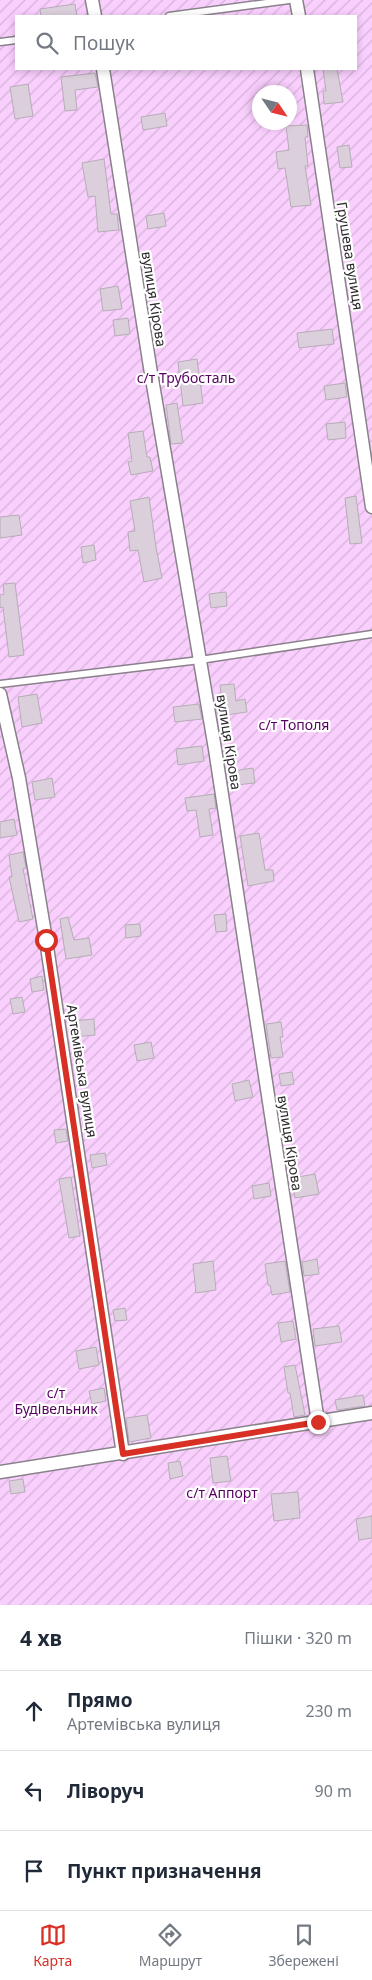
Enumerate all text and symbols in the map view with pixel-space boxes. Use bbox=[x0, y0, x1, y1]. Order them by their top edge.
search box bbox=[15, 15, 357, 70]
icon: search bbox=[33, 29, 61, 57]
text: Пошук bbox=[73, 30, 135, 56]
north arrow bbox=[252, 85, 297, 130]
street label: Грушева вулиця bbox=[333, 200, 368, 311]
street label: вулиця Кірова bbox=[138, 250, 171, 348]
park label: с/т Трубосталь bbox=[137, 368, 235, 387]
street label: вулиця Кірова bbox=[213, 693, 246, 791]
park label: с/т Тополя bbox=[259, 715, 329, 734]
route start bbox=[35, 929, 58, 952]
street label: Артемівська вулиця bbox=[63, 1003, 102, 1139]
street label: вулиця Кірова bbox=[274, 1094, 307, 1192]
park label: с/т Будівельник bbox=[14, 1383, 98, 1418]
route end bbox=[307, 1411, 330, 1434]
park label: с/т Аппорт bbox=[186, 1483, 258, 1502]
text: 4 хв bbox=[20, 1624, 62, 1652]
text: Пішки · 320 m bbox=[244, 1627, 352, 1649]
text: Прямо bbox=[67, 1687, 133, 1713]
icon: ahead bbox=[20, 1697, 48, 1725]
text: 230 m bbox=[305, 1700, 352, 1722]
text: Артемівська вулиця bbox=[67, 1713, 221, 1735]
icon: left bbox=[20, 1777, 48, 1805]
text: Ліворуч bbox=[67, 1778, 144, 1804]
text: 90 m bbox=[315, 1780, 352, 1802]
icon: arrive bbox=[20, 1857, 48, 1885]
text: Пункт призначення bbox=[67, 1858, 261, 1884]
tab: Карта bbox=[33, 1921, 72, 1970]
tab: Маршрут bbox=[139, 1921, 202, 1970]
tab: Збережені bbox=[268, 1921, 339, 1970]

